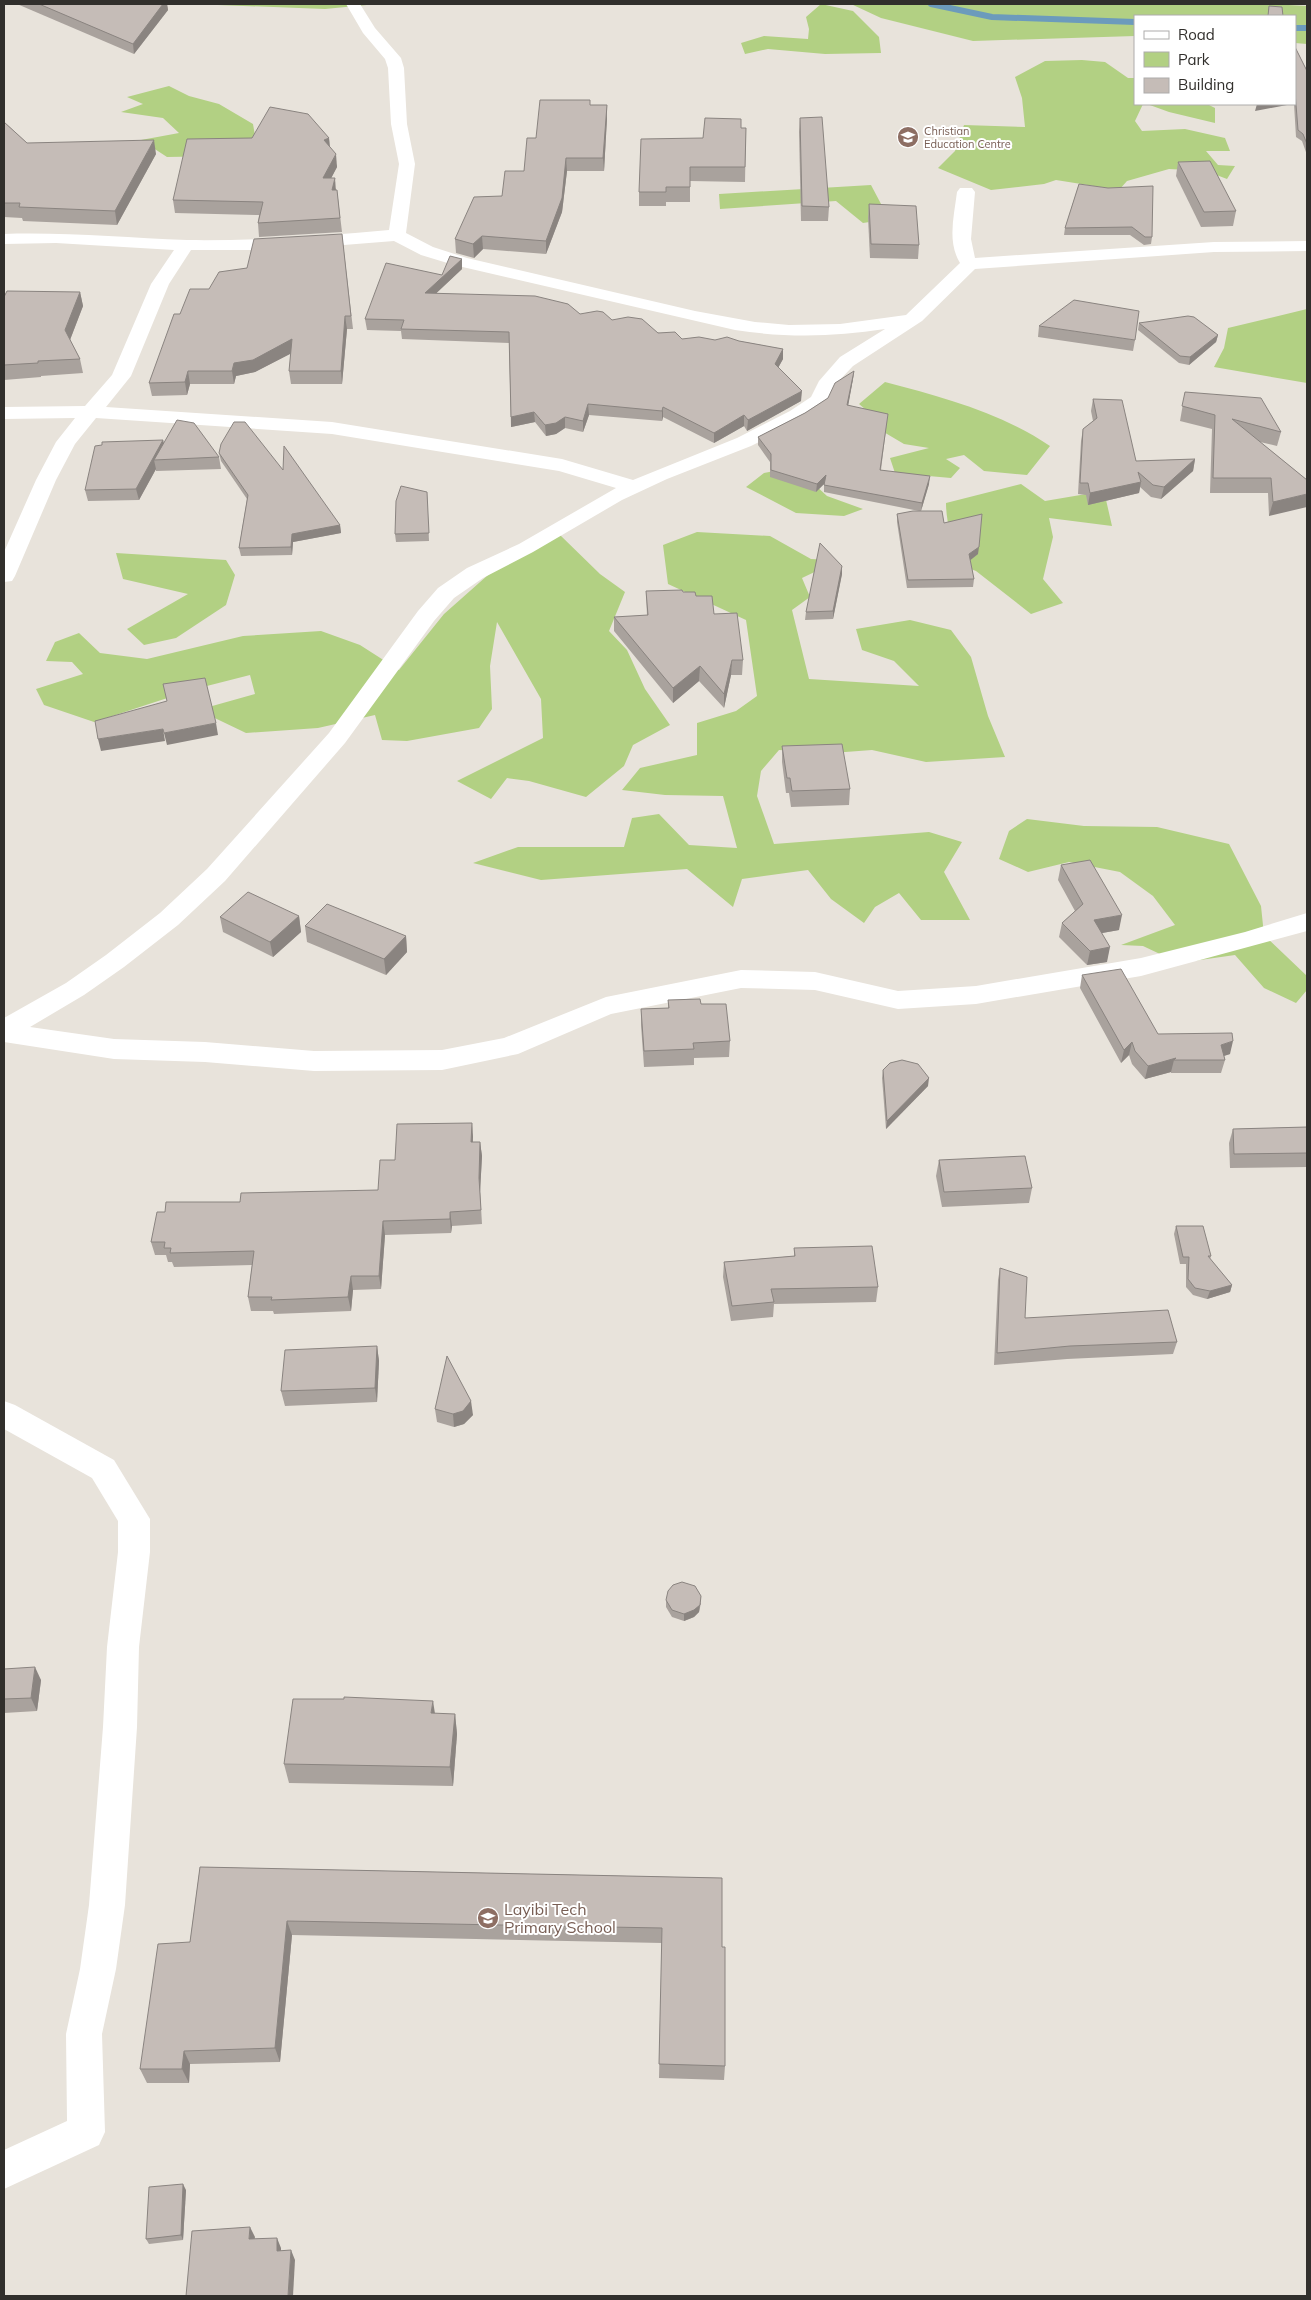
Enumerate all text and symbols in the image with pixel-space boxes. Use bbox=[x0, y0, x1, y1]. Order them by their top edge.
legend bbox=[1134, 15, 1296, 105]
text: Road bbox=[1178, 25, 1215, 44]
text: Park bbox=[1178, 50, 1210, 69]
text: Building bbox=[1178, 75, 1234, 94]
place label: Christian Education Centre bbox=[924, 124, 1011, 151]
school or university icon: Christian Education Centre bbox=[896, 125, 920, 149]
place label: Layibi Tech Primary School bbox=[504, 1899, 616, 1937]
school or university icon: Layibi Tech Primary School bbox=[476, 1906, 500, 1930]

